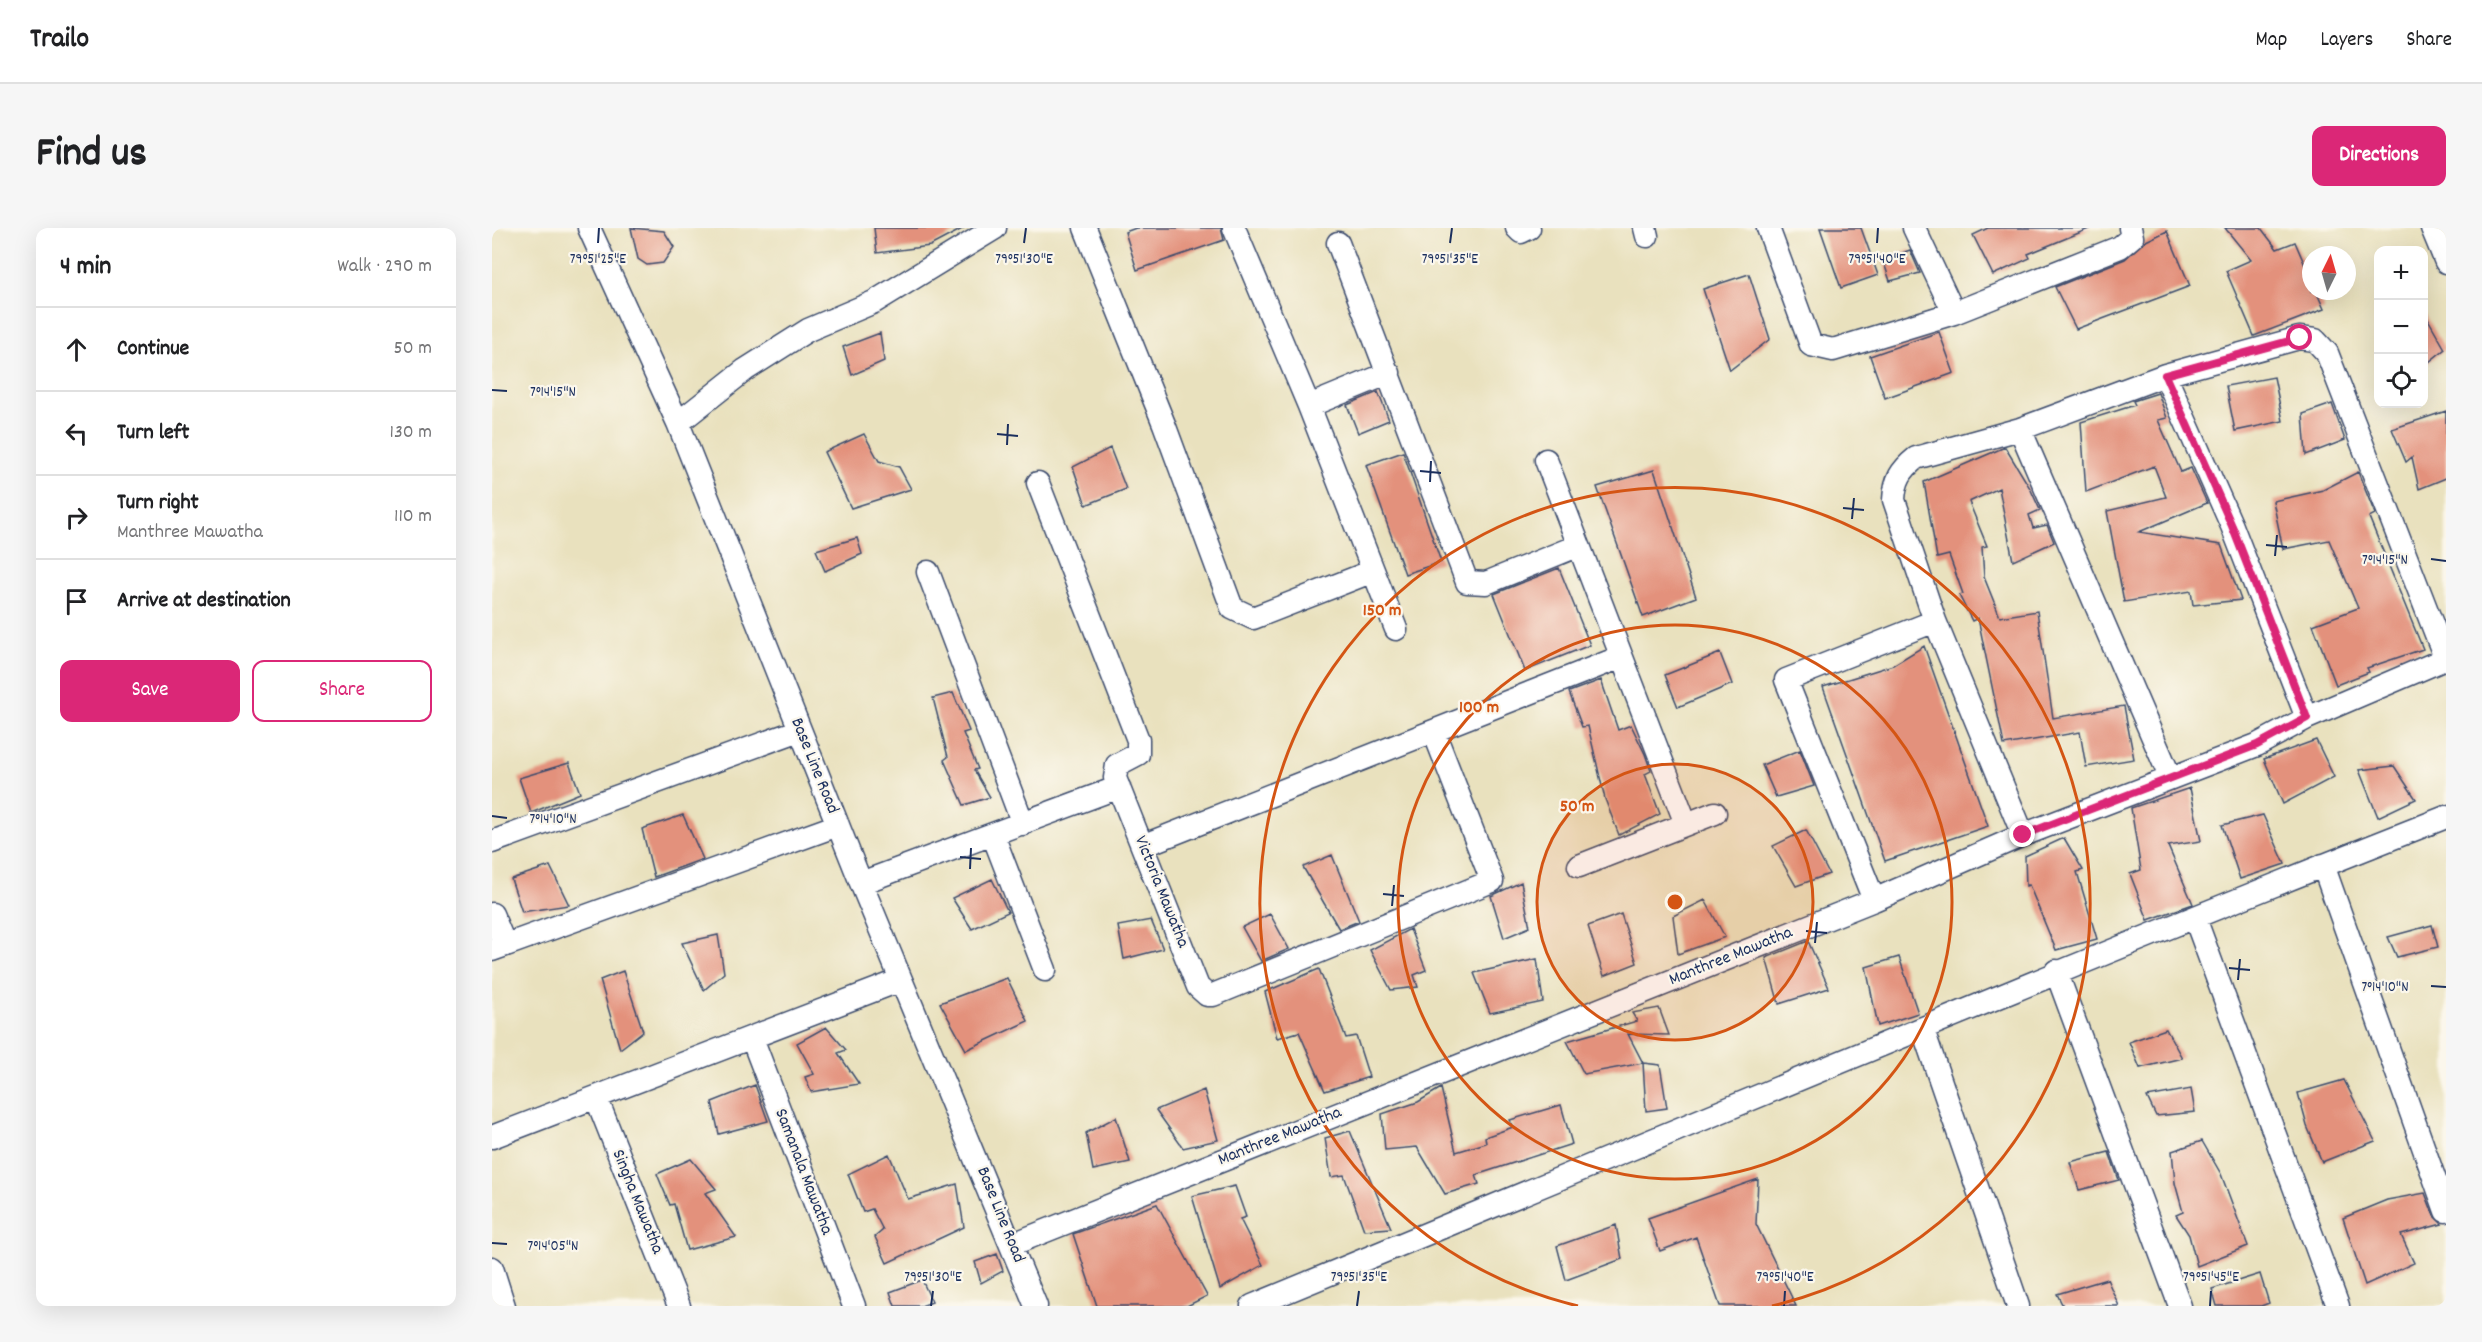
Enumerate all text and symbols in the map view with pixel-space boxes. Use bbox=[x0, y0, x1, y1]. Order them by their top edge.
text: Trailo bbox=[30, 21, 89, 61]
text: Map bbox=[2256, 26, 2287, 56]
text: Layers bbox=[2320, 26, 2373, 56]
text: Share bbox=[2406, 26, 2452, 56]
text: Find us bbox=[36, 126, 147, 186]
button: Directions bbox=[2312, 126, 2446, 186]
north arrow bbox=[2302, 246, 2356, 300]
map controls bbox=[2374, 246, 2428, 408]
button: + bbox=[2374, 246, 2428, 300]
text: 4 min bbox=[60, 249, 111, 286]
text: 79°51'25"E bbox=[570, 249, 626, 271]
text: 79°51'30"E bbox=[995, 249, 1053, 271]
text: 79°51'35"E bbox=[1422, 249, 1478, 271]
text: 79°51'40"E bbox=[1848, 249, 1906, 271]
text: Walk · 290 m bbox=[337, 253, 432, 281]
button: − bbox=[2374, 300, 2428, 354]
route start bbox=[2286, 324, 2312, 350]
icon: ahead bbox=[60, 333, 93, 366]
text: Continue bbox=[117, 334, 189, 365]
text: 50 m bbox=[394, 335, 432, 363]
button: locate bbox=[2374, 354, 2428, 408]
text: 7°14'15"N bbox=[530, 382, 576, 404]
icon: left bbox=[60, 417, 93, 450]
text: Turn left bbox=[117, 418, 189, 449]
text: 130 m bbox=[390, 419, 432, 447]
text: Turn right bbox=[117, 488, 199, 519]
icon: right bbox=[60, 501, 93, 534]
text: 110 m bbox=[394, 503, 432, 531]
text: Manthree Mawatha bbox=[117, 519, 263, 547]
text: 7°14'15"N bbox=[2362, 550, 2408, 572]
icon: arrive bbox=[60, 585, 93, 618]
text: Arrive at destination bbox=[117, 586, 291, 617]
text: 150 m bbox=[1363, 599, 1401, 624]
button: Save bbox=[60, 660, 240, 722]
button: Share bbox=[252, 660, 432, 722]
text: 100 m bbox=[1459, 696, 1499, 721]
street label: Base Line Road bbox=[783, 714, 845, 818]
text: 50 m bbox=[1560, 795, 1594, 820]
text: 7°14'10"N bbox=[529, 809, 577, 831]
route end bbox=[2009, 821, 2035, 847]
street label: Victoria Mawatha bbox=[1127, 832, 1195, 952]
centre of rings bbox=[1665, 892, 1685, 912]
street label: Manthree Mawatha bbox=[1665, 921, 1797, 993]
text: 7°14'10"N bbox=[2361, 977, 2409, 999]
street label: Manthree Mawatha bbox=[1214, 1101, 1346, 1173]
street label: Samanala Mawatha bbox=[767, 1105, 839, 1239]
street label: Singha Mawatha bbox=[605, 1146, 670, 1258]
street label: Base Line Road bbox=[969, 1163, 1031, 1267]
text: 7°14'05"N bbox=[528, 1236, 578, 1258]
text: 79°51'30"E bbox=[904, 1267, 962, 1289]
text: 79°51'35"E bbox=[1331, 1267, 1387, 1289]
text: 79°51'40"E bbox=[1756, 1267, 1814, 1289]
text: 79°51'45"E bbox=[2183, 1267, 2239, 1289]

